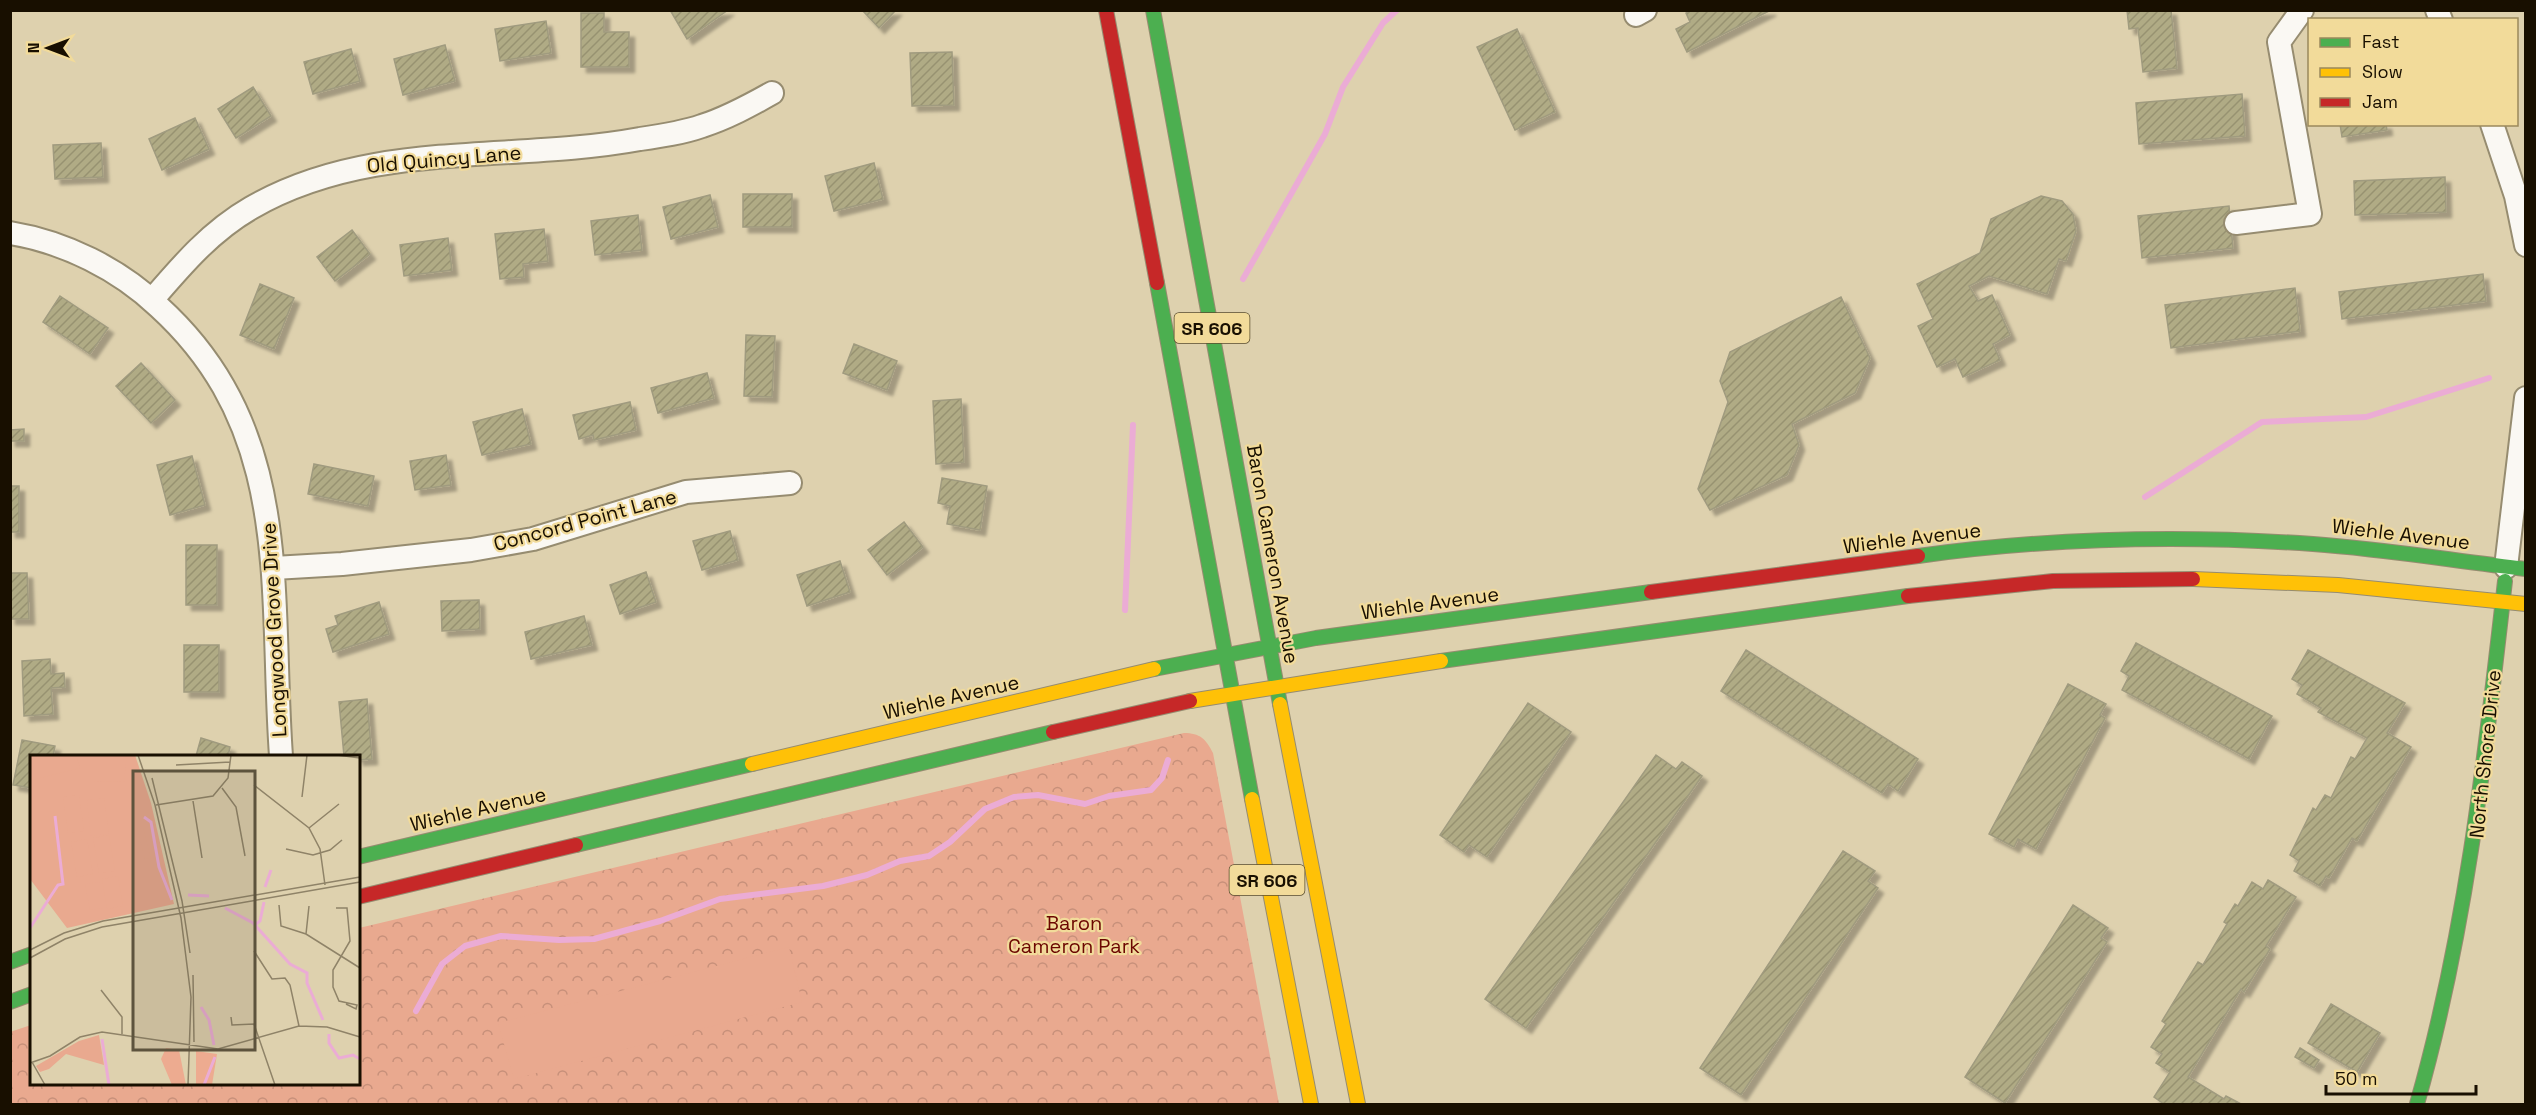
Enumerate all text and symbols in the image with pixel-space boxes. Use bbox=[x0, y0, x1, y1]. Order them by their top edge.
north arrow bbox=[18, 18, 78, 78]
legend bbox=[2308, 18, 2518, 126]
text: Fast bbox=[2362, 30, 2399, 53]
text: N bbox=[23, 43, 44, 53]
text: Slow bbox=[2362, 60, 2403, 83]
text: Jam bbox=[2362, 90, 2398, 113]
street label: Old Quincy Lane bbox=[366, 139, 522, 179]
road number: SR 606 bbox=[1174, 313, 1250, 343]
street label: Baron Cameron Avenue bbox=[1241, 442, 1305, 666]
street label: Concord Point Lane bbox=[490, 483, 680, 557]
street label: Wiehle Avenue bbox=[2331, 513, 2471, 555]
street label: Wiehle Avenue bbox=[1842, 517, 1982, 559]
street label: Longwood Grove Drive bbox=[255, 522, 293, 738]
street label: Wiehle Avenue bbox=[1359, 580, 1501, 626]
street label: Wiehle Avenue bbox=[880, 669, 1022, 725]
street label: North Shore Drive bbox=[2463, 669, 2507, 839]
inset map bbox=[30, 755, 360, 1085]
street label: Wiehle Avenue bbox=[407, 781, 549, 837]
road number: SR 606 bbox=[1230, 865, 1304, 895]
park label: Baron Cameron Park bbox=[1008, 910, 1140, 959]
scale bar bbox=[2326, 1058, 2476, 1096]
text: 50 m bbox=[2335, 1067, 2377, 1090]

